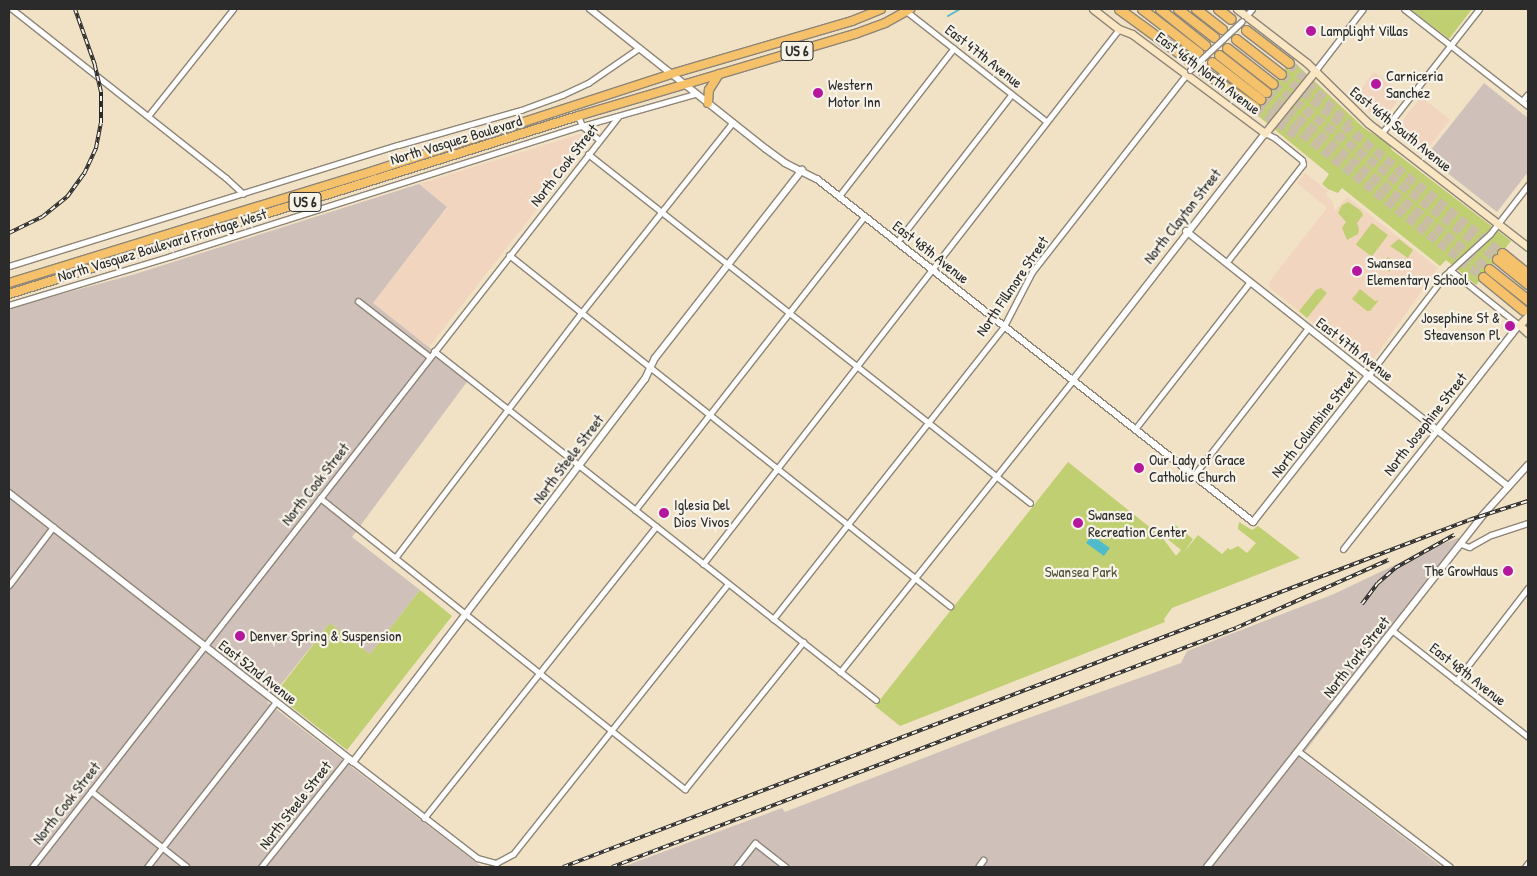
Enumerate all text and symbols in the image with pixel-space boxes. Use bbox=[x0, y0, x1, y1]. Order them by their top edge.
street label: East 47th Avenue bbox=[942, 20, 1026, 92]
place label: Lamplight Villas bbox=[1321, 22, 1408, 40]
marker: Lamplight Villas bbox=[1305, 25, 1317, 37]
street label: East 46th North Avenue bbox=[1152, 28, 1264, 118]
road number: US 6 bbox=[780, 40, 814, 62]
place label: Carniceria Sanchez bbox=[1386, 66, 1443, 101]
place label: Western Motor Inn bbox=[828, 75, 880, 110]
marker: Carniceria Sanchez bbox=[1370, 78, 1382, 90]
street label: East 46th South Avenue bbox=[1347, 83, 1455, 175]
marker: Western Motor Inn bbox=[812, 87, 824, 99]
street label: North Vasquez Boulevard bbox=[388, 111, 524, 169]
street label: North Cook Street bbox=[526, 120, 602, 210]
street label: North Clayton Street bbox=[1139, 165, 1225, 267]
road number: US 6 bbox=[288, 190, 322, 213]
street label: North Vasquez Boulevard Frontage West bbox=[55, 205, 269, 285]
street label: East 48th Avenue bbox=[889, 217, 973, 287]
street label: North Fillmore Street bbox=[972, 233, 1052, 339]
place label: Swansea Elementary School bbox=[1367, 253, 1468, 288]
marker: Swansea Elementary School bbox=[1351, 265, 1363, 277]
place label: Josephine St & Steavenson Pl bbox=[1421, 308, 1500, 343]
street label: East 47th Avenue bbox=[1313, 313, 1397, 385]
marker: Josephine St & Steavenson Pl bbox=[1504, 320, 1516, 332]
street label: North Columbine Street bbox=[1267, 367, 1361, 481]
street label: North Josephine Street bbox=[1379, 369, 1471, 479]
street label: North Steele Street bbox=[529, 411, 607, 507]
street label: North Cook Street bbox=[277, 439, 353, 529]
place label: Our Lady of Grace Catholic Church bbox=[1149, 450, 1245, 485]
marker: Our Lady of Grace Catholic Church bbox=[1133, 462, 1145, 474]
place label: Iglesia Del Dios Vivos bbox=[674, 495, 730, 530]
place label: Swansea Recreation Center bbox=[1088, 505, 1187, 540]
marker: Iglesia Del Dios Vivos bbox=[658, 507, 670, 519]
marker: Swansea Recreation Center bbox=[1072, 517, 1084, 529]
place label: The GrowHaus bbox=[1425, 562, 1498, 580]
park label: Swansea Park bbox=[1045, 563, 1117, 581]
marker: The GrowHaus bbox=[1502, 565, 1514, 577]
street label: North York Street bbox=[1319, 613, 1393, 701]
place label: Denver Spring & Suspension bbox=[250, 627, 402, 645]
marker: Denver Spring & Suspension bbox=[234, 630, 246, 642]
street label: East 52nd Avenue bbox=[215, 636, 301, 708]
street label: East 48th Avenue bbox=[1426, 639, 1510, 709]
street label: North Steele Street bbox=[255, 757, 335, 853]
street label: North Cook Street bbox=[28, 758, 104, 848]

